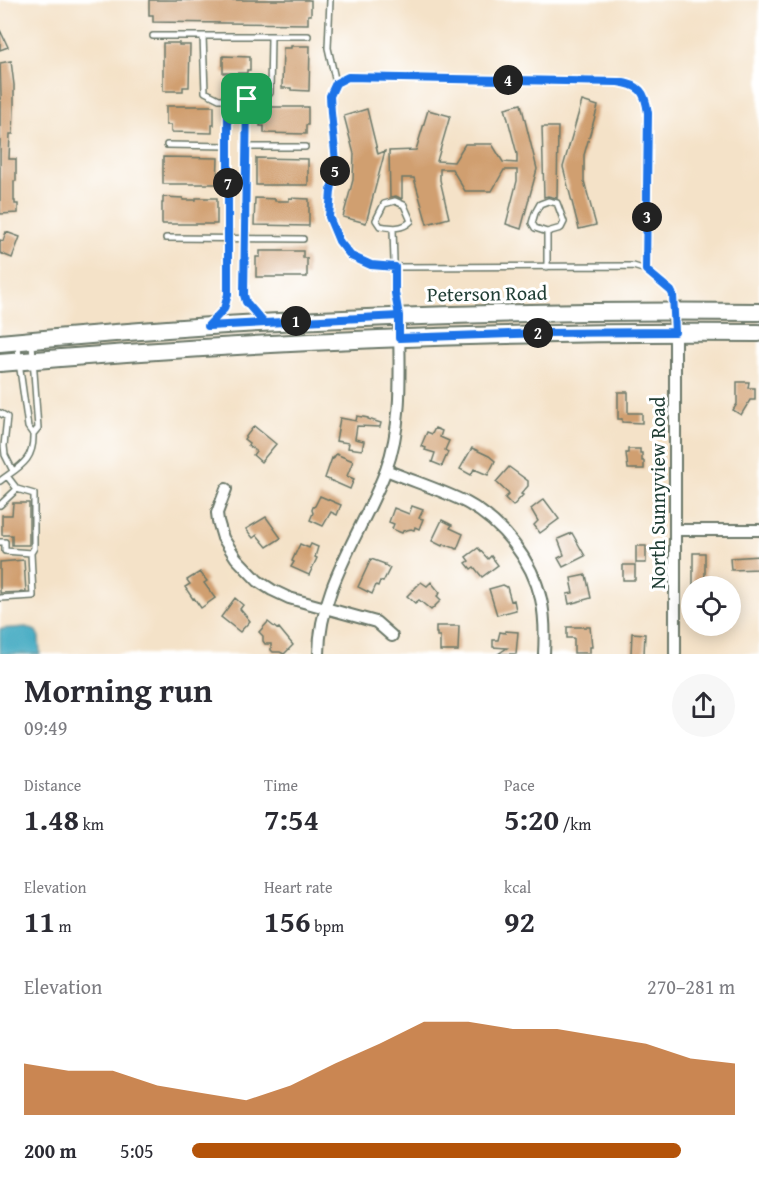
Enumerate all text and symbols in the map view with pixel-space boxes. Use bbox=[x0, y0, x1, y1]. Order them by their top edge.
pin: 4 bbox=[493, 65, 523, 95]
text: 4 bbox=[504, 68, 512, 92]
pin bbox=[221, 73, 272, 124]
icon: arrive bbox=[230, 82, 263, 115]
pin: 5 bbox=[320, 156, 350, 186]
text: 5 bbox=[331, 159, 339, 183]
pin: 7 bbox=[213, 168, 243, 198]
text: 7 bbox=[224, 171, 232, 195]
pin: 3 bbox=[632, 202, 662, 232]
text: 3 bbox=[643, 205, 651, 229]
street label: Peterson Road bbox=[427, 277, 548, 309]
pin: 1 bbox=[281, 306, 311, 336]
text: 1 bbox=[292, 309, 300, 333]
pin: 2 bbox=[523, 318, 553, 348]
text: 2 bbox=[534, 321, 542, 345]
street label: North Sunnyview Road bbox=[643, 396, 672, 589]
map controls bbox=[681, 576, 741, 636]
button: locate bbox=[681, 576, 741, 636]
text: Morning run bbox=[24, 666, 213, 714]
button: share bbox=[672, 674, 735, 737]
text: 09:49 bbox=[24, 713, 67, 742]
text: Distance bbox=[24, 773, 81, 797]
text: Time bbox=[264, 773, 298, 797]
text: Pace bbox=[504, 773, 535, 797]
text: 1.48 bbox=[24, 797, 79, 841]
text: 7:54 bbox=[264, 797, 319, 841]
text: 5:20 bbox=[504, 797, 559, 841]
text: km bbox=[79, 812, 104, 836]
text: /km bbox=[559, 812, 591, 836]
text: Elevation bbox=[24, 875, 87, 899]
text: Heart rate bbox=[264, 875, 333, 899]
text: kcal bbox=[504, 875, 531, 899]
text: 11 bbox=[24, 899, 55, 943]
text: 156 bbox=[264, 899, 311, 943]
text: 92 bbox=[504, 899, 535, 943]
text: m bbox=[55, 914, 72, 938]
text: bpm bbox=[311, 914, 344, 938]
text: Elevation bbox=[24, 972, 102, 1001]
text: 270–281 m bbox=[647, 972, 735, 1001]
text: 200 m bbox=[24, 1136, 77, 1165]
text: 5:05 bbox=[120, 1136, 154, 1165]

